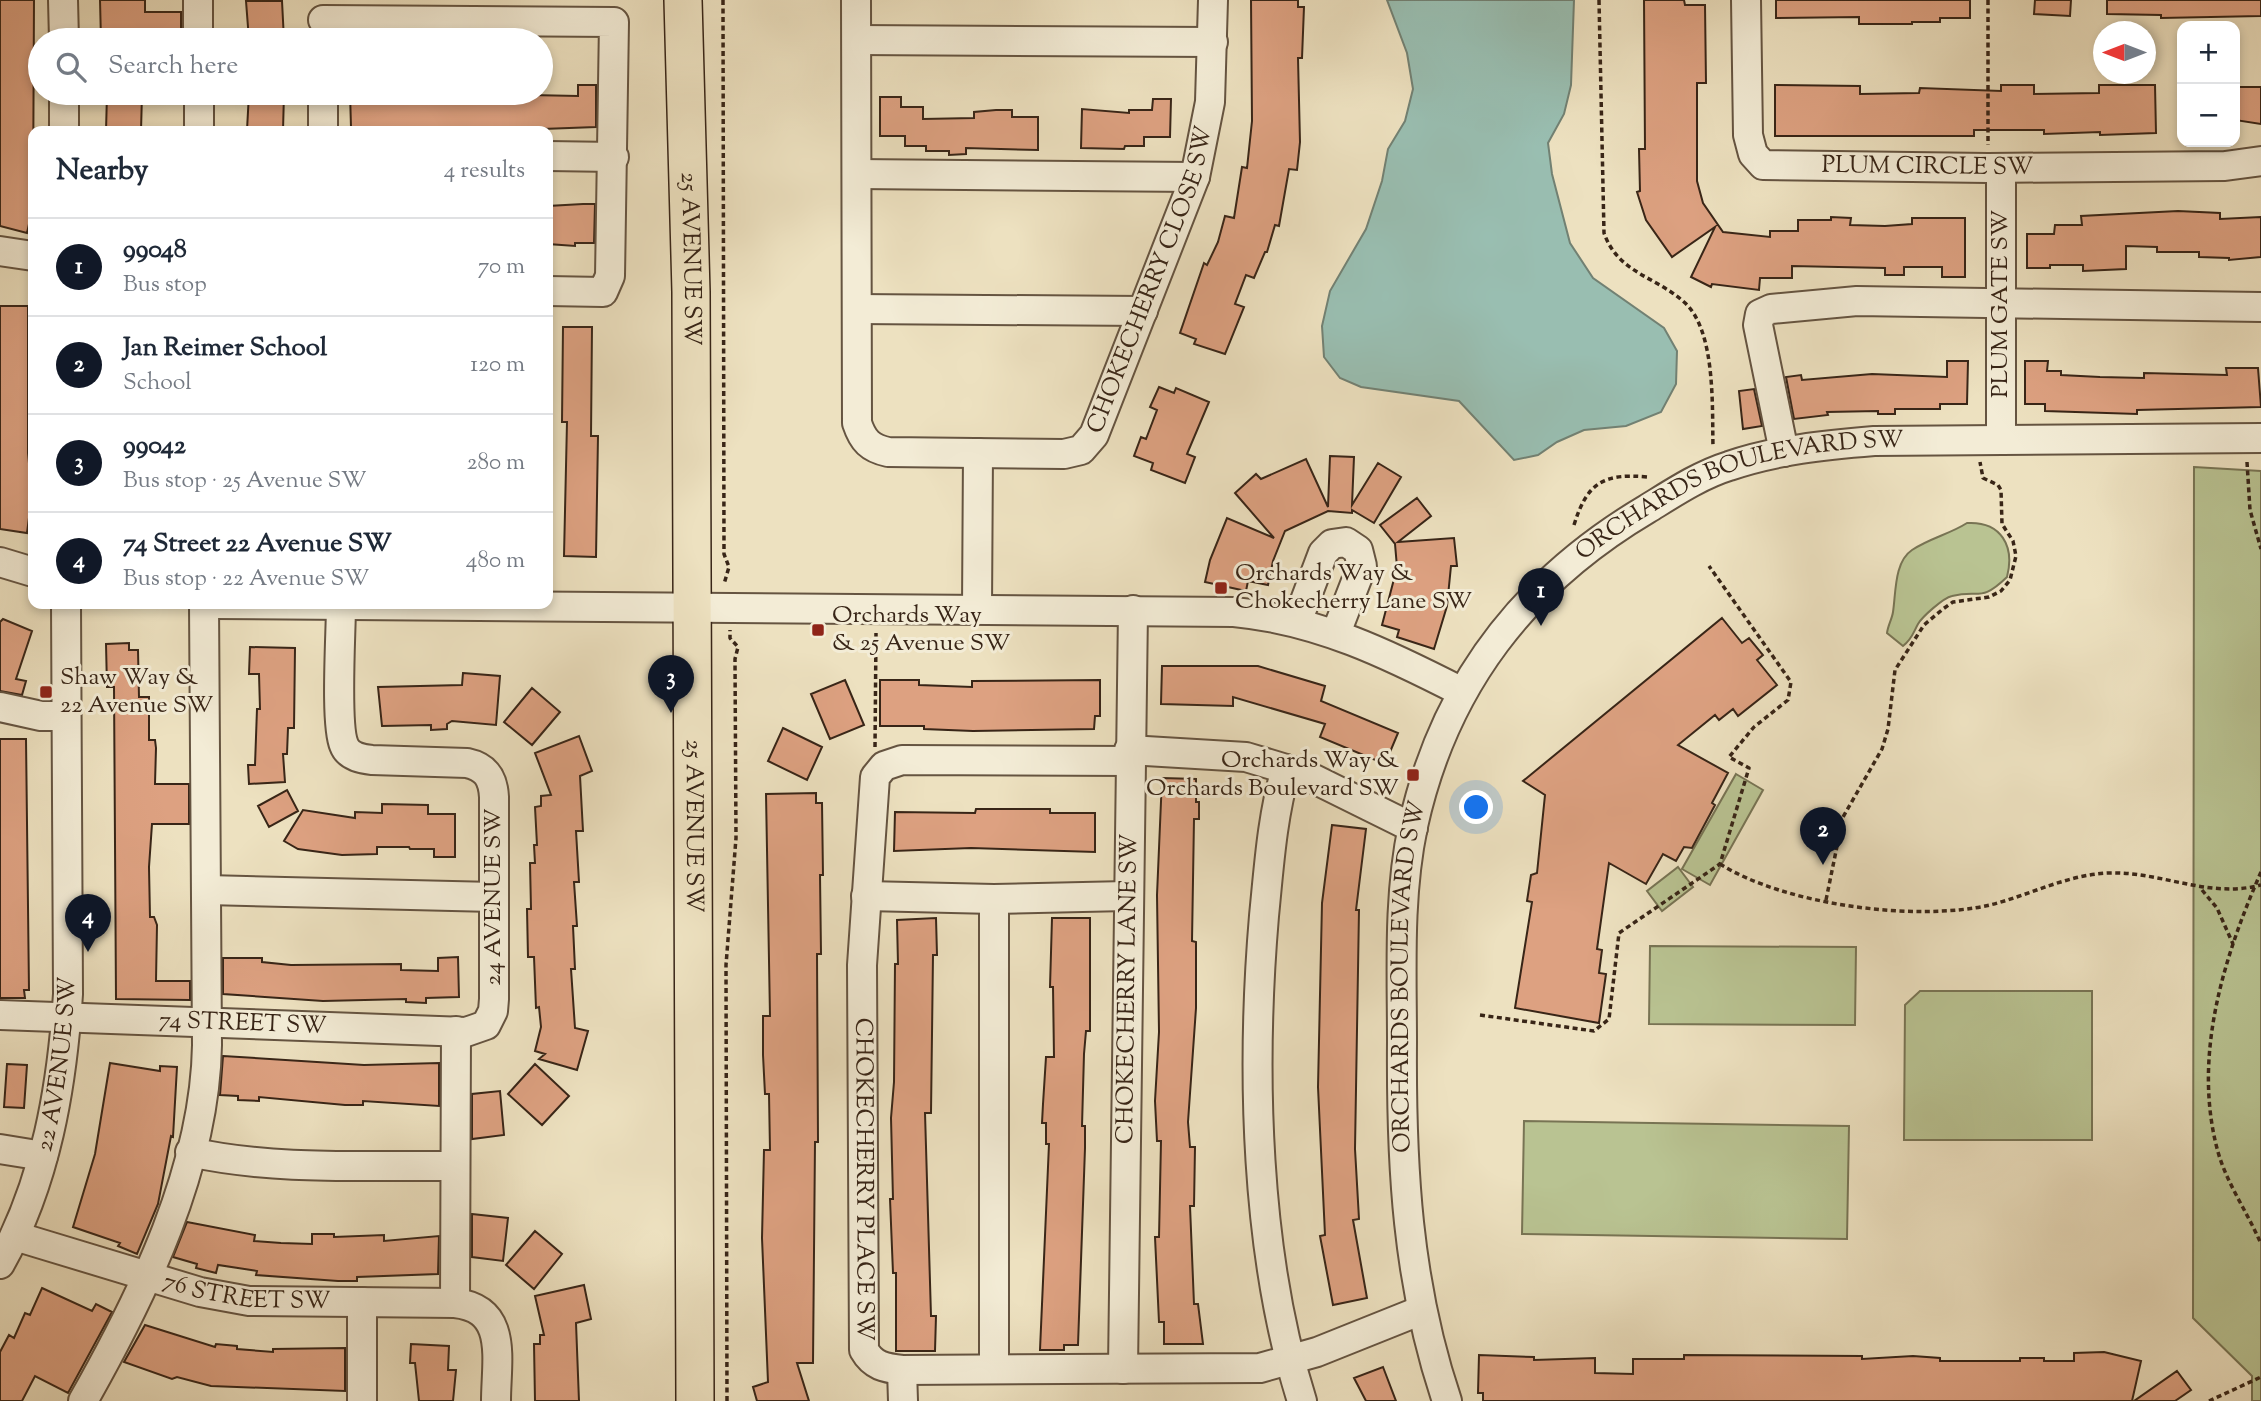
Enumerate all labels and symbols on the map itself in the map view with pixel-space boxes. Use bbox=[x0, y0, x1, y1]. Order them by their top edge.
north arrow bbox=[2093, 21, 2156, 84]
street label: CHOKECHERRY CLOSE SW bbox=[1079, 123, 1222, 439]
street label: PLUM CIRCLE SW bbox=[1821, 149, 2034, 185]
street label: 25 AVENUE SW bbox=[671, 172, 708, 346]
street label: PLUM GATE SW bbox=[1984, 210, 2018, 398]
street label: ORCHARDS BOULEVARD SW bbox=[1569, 424, 1904, 569]
place label: Orchards Way & Chokecherry Lane SW bbox=[1235, 557, 1473, 619]
pin: 1 bbox=[1518, 568, 1564, 626]
marker: Orchards Way & Chokecherry Lane SW bbox=[1213, 580, 1229, 596]
place label: Orchards Way & 25 Avenue SW bbox=[832, 599, 1011, 661]
marker: Orchards Way & 25 Avenue SW bbox=[810, 622, 826, 638]
pin: 3 bbox=[648, 655, 694, 713]
place label: Shaw Way & 22 Avenue SW bbox=[60, 661, 214, 723]
marker: Shaw Way & 22 Avenue SW bbox=[38, 684, 54, 700]
street label: 25 AVENUE SW bbox=[676, 739, 710, 913]
place label: Orchards Way & Orchards Boulevard SW bbox=[1146, 744, 1399, 806]
marker: Orchards Way & Orchards Boulevard SW bbox=[1405, 767, 1421, 783]
your location bbox=[1459, 790, 1493, 824]
street label: ORCHARDS BOULEVARD SW bbox=[1384, 797, 1435, 1153]
pin: 2 bbox=[1800, 807, 1846, 865]
street label: 24 AVENUE SW bbox=[477, 808, 511, 986]
street label: CHOKECHERRY LANE SW bbox=[1109, 833, 1147, 1145]
pin: 4 bbox=[65, 894, 111, 952]
street label: 22 AVENUE SW bbox=[28, 976, 85, 1155]
street label: 74 STREET SW bbox=[158, 1004, 328, 1044]
street label: CHOKECHERRY PLACE SW bbox=[845, 1018, 881, 1341]
street label: 76 STREET SW bbox=[159, 1265, 331, 1319]

